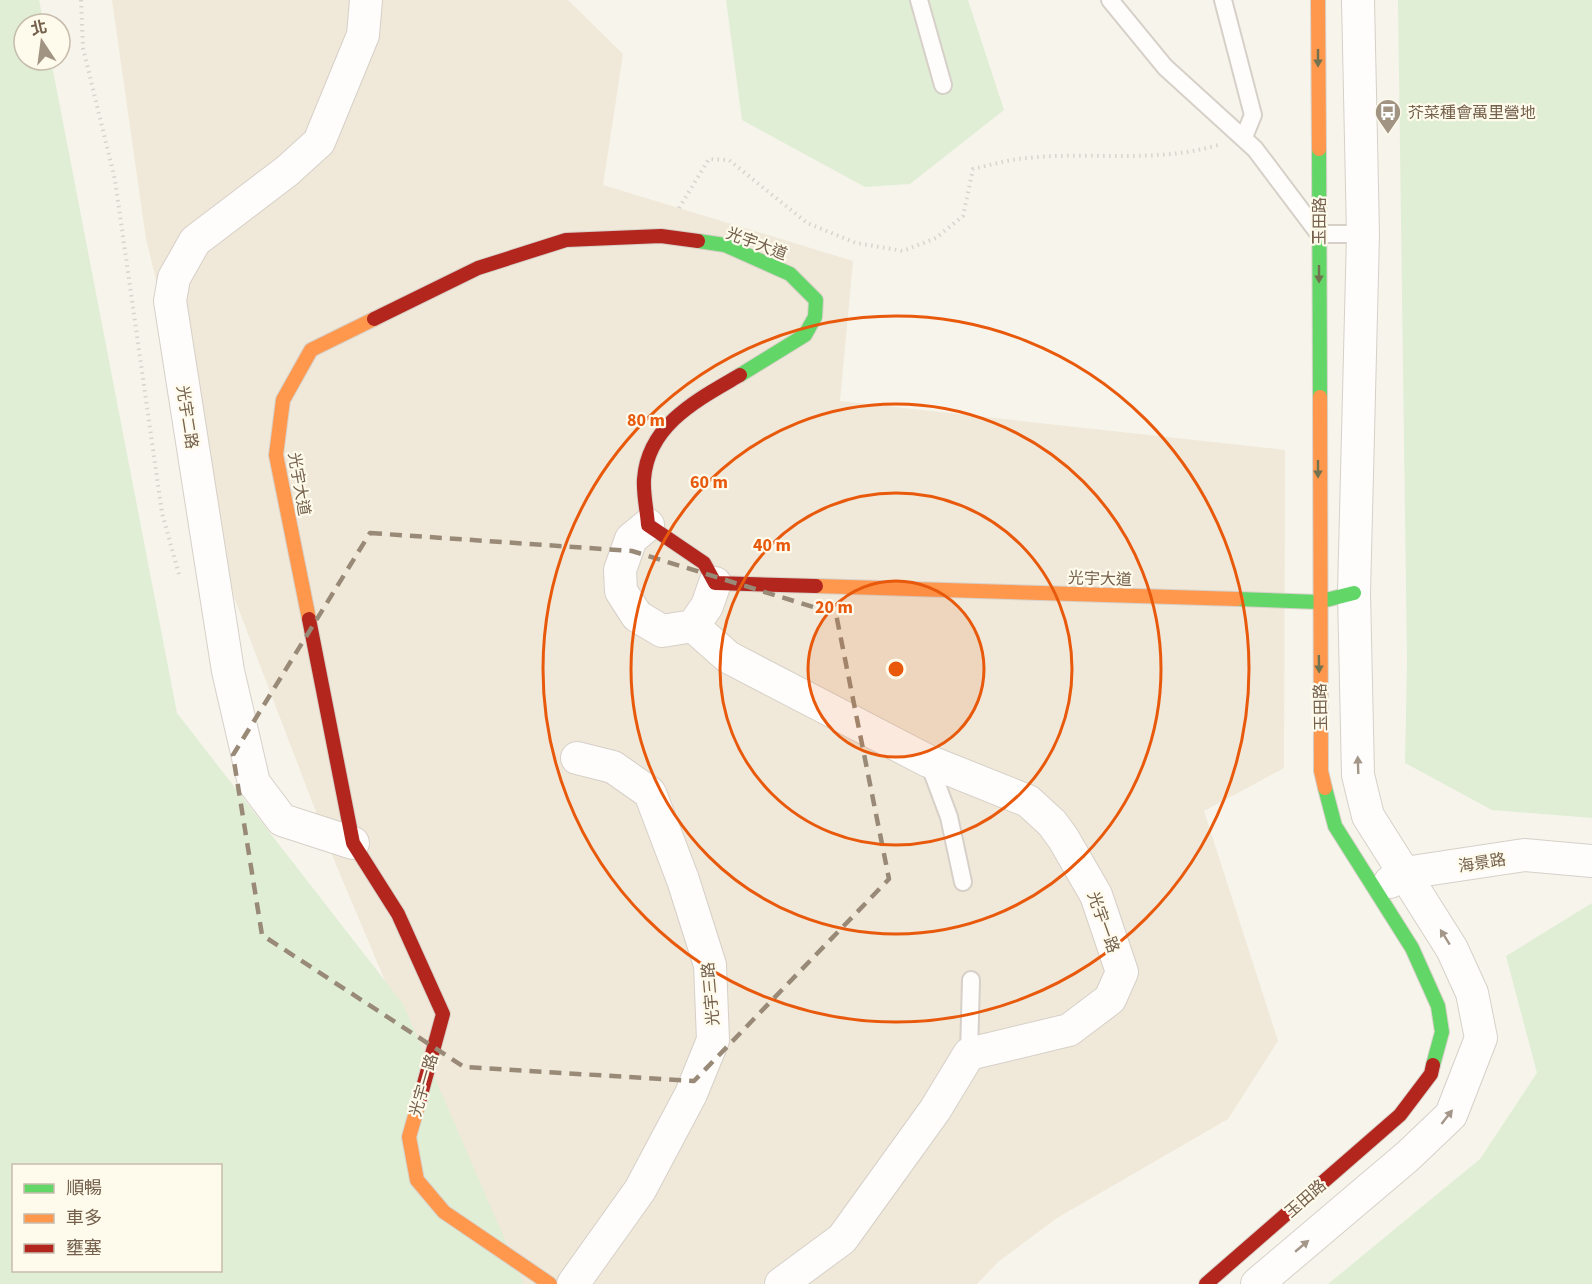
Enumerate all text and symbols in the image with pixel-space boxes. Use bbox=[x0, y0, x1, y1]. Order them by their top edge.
north arrow bbox=[12, 12, 72, 72]
text: 北 bbox=[29, 16, 49, 41]
one-way arrow bbox=[1313, 49, 1323, 68]
bus stop icon: 芥菜種會萬里營地 bbox=[1373, 97, 1403, 135]
place label: 芥菜種會萬里營地 bbox=[1408, 102, 1536, 124]
street label: 玉田路 bbox=[1309, 197, 1331, 245]
street label: 光宇大道 bbox=[723, 222, 790, 266]
one-way arrow bbox=[1314, 265, 1324, 284]
street label: 光宇二路 bbox=[171, 384, 203, 450]
text: 80 m bbox=[627, 408, 665, 433]
street label: 光宇大道 bbox=[283, 451, 315, 518]
one-way arrow bbox=[1313, 460, 1323, 479]
text: 60 m bbox=[690, 470, 728, 495]
text: 40 m bbox=[753, 533, 791, 558]
street label: 光宇大道 bbox=[1068, 567, 1132, 591]
text: 20 m bbox=[815, 595, 853, 620]
one-way arrow bbox=[1314, 655, 1324, 674]
centre of rings bbox=[886, 659, 906, 679]
street label: 玉田路 bbox=[1310, 683, 1332, 731]
one-way arrow bbox=[1354, 756, 1363, 775]
street label: 海景路 bbox=[1457, 848, 1508, 878]
street label: 光宇一路 bbox=[1082, 889, 1124, 956]
one-way arrow bbox=[1439, 929, 1450, 945]
street label: 光宇三路 bbox=[697, 961, 725, 1027]
street label: 光宇一路 bbox=[405, 1051, 443, 1119]
one-way arrow bbox=[1440, 1109, 1453, 1125]
legend bbox=[12, 1164, 222, 1272]
street label: 玉田路 bbox=[1280, 1175, 1331, 1223]
text: 順暢 bbox=[66, 1176, 102, 1201]
text: 車多 bbox=[66, 1206, 102, 1231]
text: 壅塞 bbox=[66, 1236, 102, 1261]
one-way arrow bbox=[1294, 1240, 1309, 1253]

